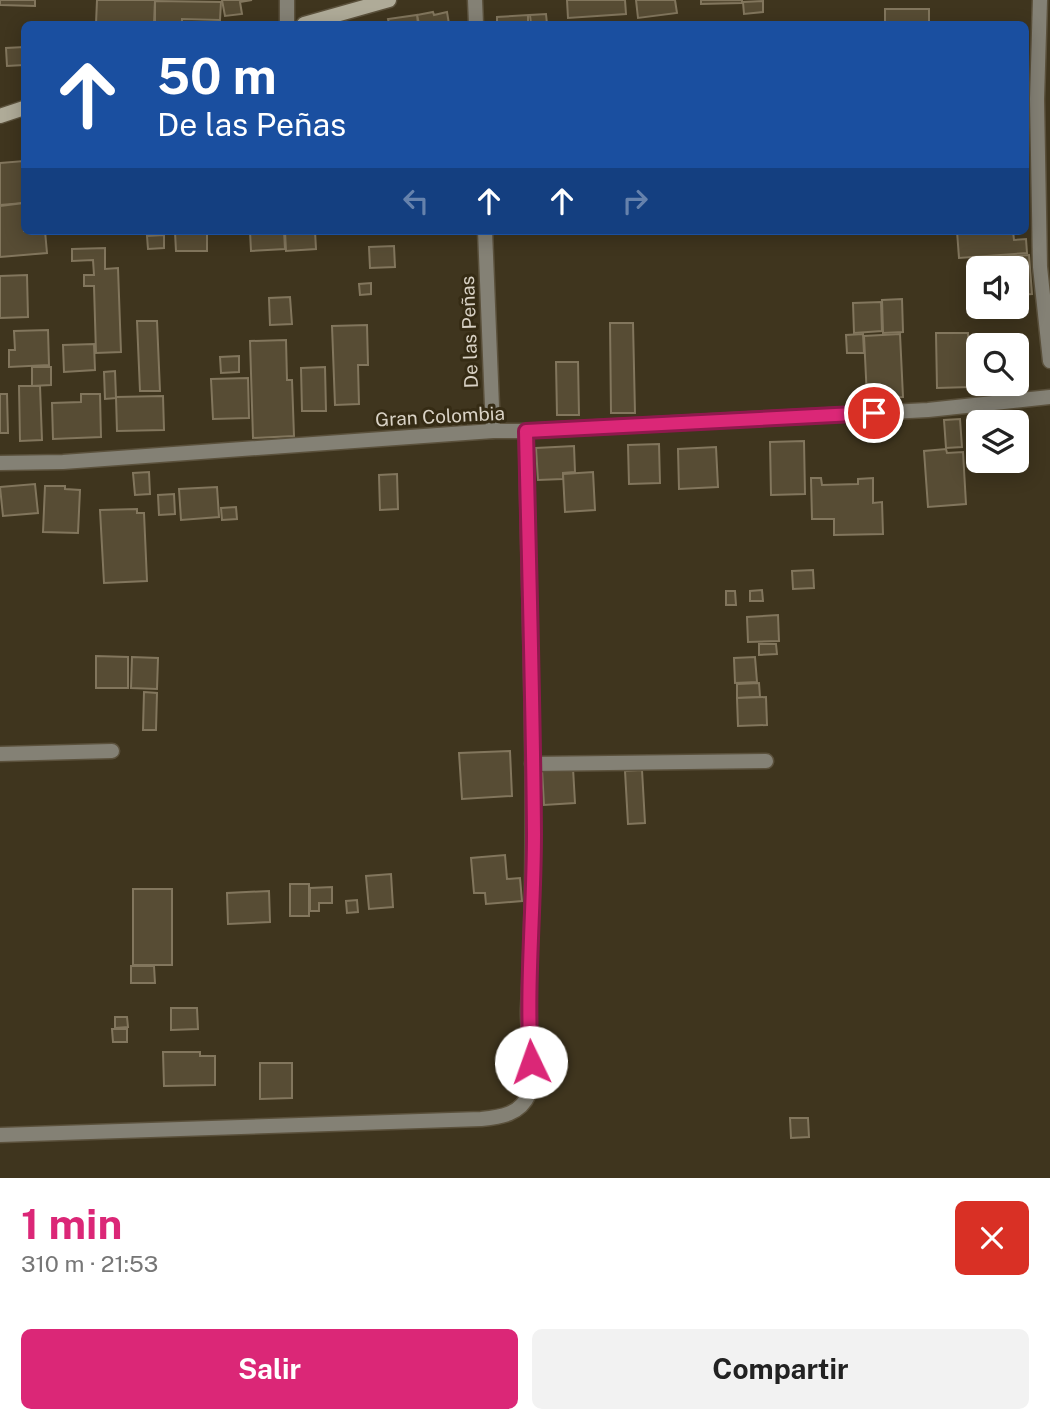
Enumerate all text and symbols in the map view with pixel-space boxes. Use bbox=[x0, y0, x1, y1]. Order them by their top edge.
text: 50 m bbox=[157, 47, 277, 105]
icon: ahead bbox=[42, 49, 133, 140]
text: De las Peñas bbox=[157, 106, 346, 143]
icon: left bbox=[397, 182, 435, 220]
icon: ahead bbox=[470, 182, 508, 220]
icon: ahead bbox=[543, 182, 581, 220]
icon: right bbox=[616, 182, 654, 220]
map controls bbox=[966, 256, 1029, 473]
button: sound bbox=[966, 256, 1029, 319]
street label: De las Peñas bbox=[456, 275, 482, 389]
button: search bbox=[966, 333, 1029, 396]
pin bbox=[844, 383, 904, 443]
icon: arrive bbox=[855, 394, 893, 432]
street label: Gran Colombia bbox=[375, 402, 505, 430]
button: layers bbox=[966, 410, 1029, 473]
position arrow bbox=[494, 1025, 568, 1099]
text: 1 min bbox=[21, 1199, 122, 1248]
button: close bbox=[955, 1201, 1029, 1275]
text: 310 m · 21:53 bbox=[21, 1250, 158, 1277]
button: Salir bbox=[21, 1329, 518, 1409]
button: Compartir bbox=[532, 1329, 1029, 1409]

